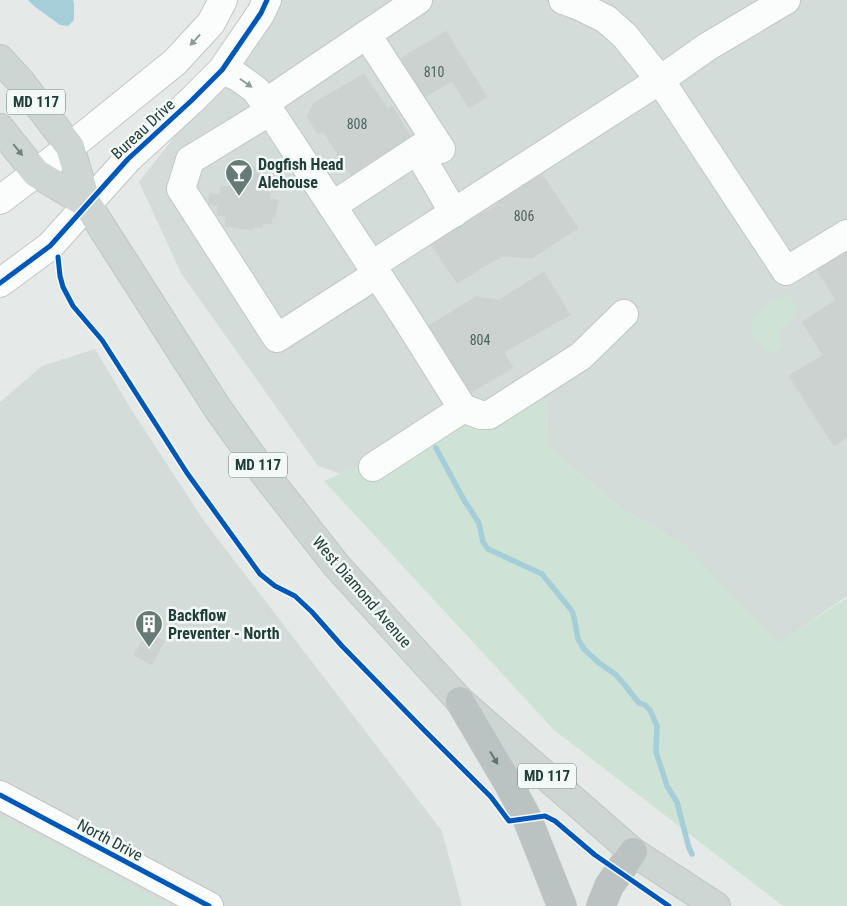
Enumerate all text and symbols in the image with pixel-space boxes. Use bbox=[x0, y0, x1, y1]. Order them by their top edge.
one-way arrow bbox=[189, 33, 201, 45]
house number: 810 bbox=[424, 64, 444, 80]
one-way arrow bbox=[240, 78, 253, 88]
road number: MD 117 bbox=[7, 90, 65, 114]
street label: Bureau Drive bbox=[107, 95, 179, 163]
house number: 808 bbox=[347, 116, 367, 132]
one-way arrow bbox=[13, 144, 24, 157]
place label: Dogfish Head Alehouse bbox=[258, 155, 344, 192]
bar icon: Dogfish Head Alehouse bbox=[224, 158, 254, 197]
house number: 806 bbox=[514, 208, 534, 224]
house number: 804 bbox=[470, 332, 490, 348]
road number: MD 117 bbox=[229, 452, 287, 478]
street label: West Diamond Avenue bbox=[309, 533, 415, 651]
place label: Backflow Preventer - North bbox=[168, 606, 280, 643]
building icon: Backflow Preventer - North bbox=[134, 609, 164, 648]
one-way arrow bbox=[489, 751, 498, 764]
road number: MD 117 bbox=[518, 764, 576, 788]
street label: North Drive bbox=[74, 815, 146, 865]

